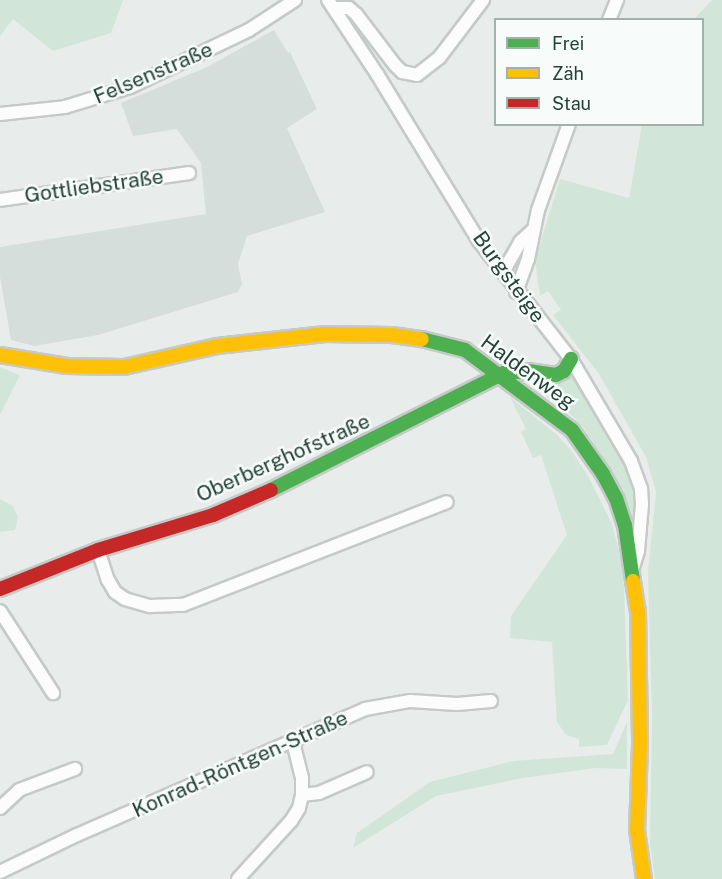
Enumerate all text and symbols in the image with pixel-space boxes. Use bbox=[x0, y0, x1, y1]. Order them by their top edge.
legend bbox=[494, 18, 704, 126]
text: Frei bbox=[552, 33, 584, 54]
street label: Felsenstraße bbox=[90, 37, 216, 109]
text: Zäh bbox=[552, 63, 584, 84]
text: Stau bbox=[552, 93, 591, 114]
street label: Gottliebstraße bbox=[23, 164, 165, 208]
street label: Burgsteige bbox=[467, 226, 551, 328]
street label: Haldenweg bbox=[476, 329, 580, 415]
street label: Oberberghofstraße bbox=[192, 408, 374, 508]
street label: Konrad-Röntgen-Straße bbox=[128, 705, 352, 823]

